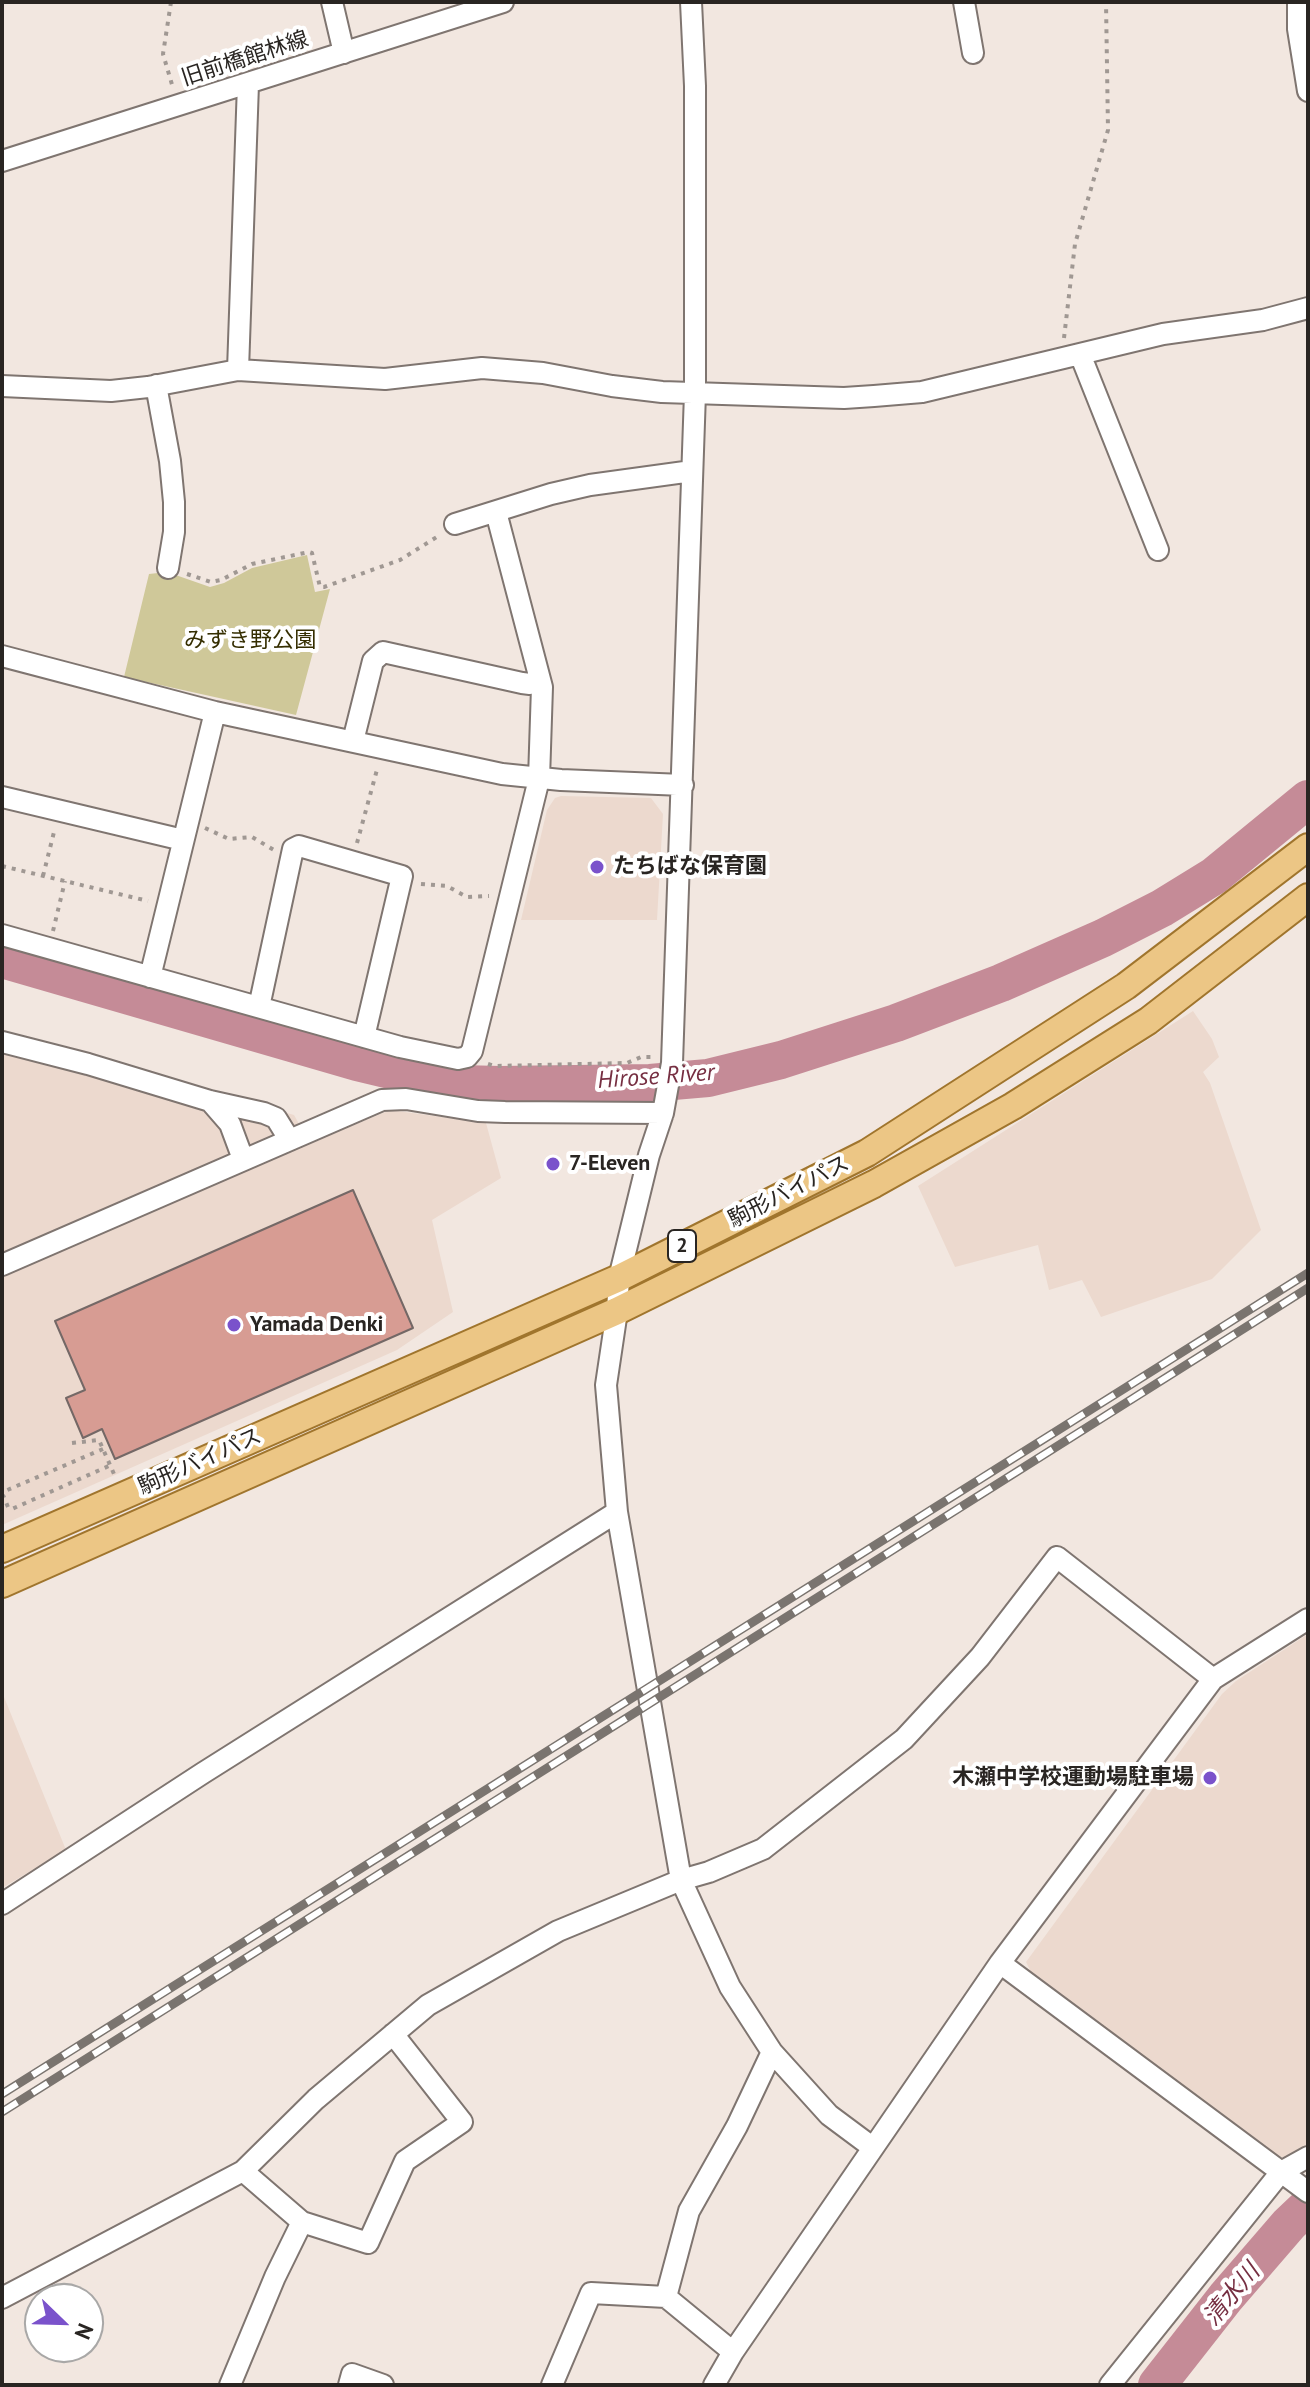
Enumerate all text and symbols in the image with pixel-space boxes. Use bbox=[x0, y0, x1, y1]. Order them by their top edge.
street label: 旧前橋館林線 bbox=[178, 26, 312, 92]
park label: みずき野公園 bbox=[184, 628, 316, 654]
place label: たちばな保育園 bbox=[613, 854, 767, 880]
marker: たちばな保育園 bbox=[588, 858, 606, 876]
water label: Hirose River bbox=[597, 1059, 715, 1095]
street label: 駒形バイパス bbox=[724, 1150, 854, 1234]
place label: 7-Eleven bbox=[569, 1151, 650, 1177]
marker: 7-Eleven bbox=[544, 1155, 562, 1173]
road number: 2 bbox=[668, 1230, 696, 1262]
place label: Yamada Denki bbox=[250, 1312, 383, 1338]
marker: Yamada Denki bbox=[225, 1316, 243, 1334]
street label: 駒形バイパス bbox=[134, 1423, 266, 1501]
place label: 木瀬中学校運動場駐車場 bbox=[952, 1765, 1194, 1791]
marker: 木瀬中学校運動場駐車場 bbox=[1201, 1769, 1219, 1787]
water label: 清水川 bbox=[1198, 2258, 1266, 2332]
north arrow bbox=[24, 2283, 104, 2363]
text: N bbox=[69, 2319, 100, 2344]

